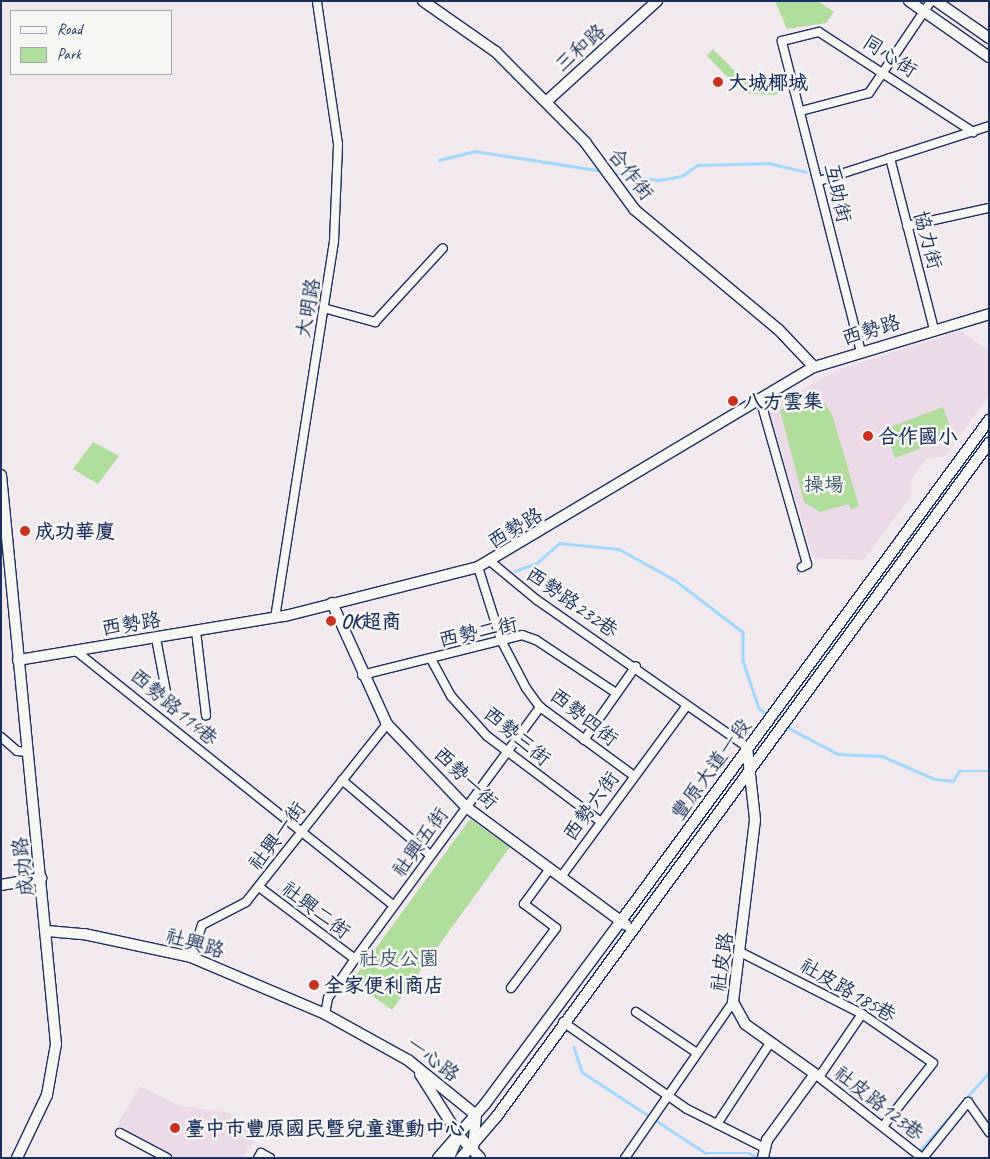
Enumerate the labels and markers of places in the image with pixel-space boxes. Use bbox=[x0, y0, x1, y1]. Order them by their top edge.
place label: 大城椰城 bbox=[728, 70, 808, 94]
marker: 大城椰城 bbox=[712, 76, 724, 88]
place label: 八方雲集 bbox=[743, 389, 823, 413]
marker: 八方雲集 bbox=[727, 395, 739, 407]
place label: 合作國小 bbox=[878, 424, 958, 448]
marker: 合作國小 bbox=[862, 430, 874, 442]
place label: 成功華廈 bbox=[35, 519, 115, 543]
marker: 成功華廈 bbox=[19, 525, 31, 537]
place label: OK超商 bbox=[341, 609, 401, 633]
marker: OK超商 bbox=[325, 615, 337, 627]
place label: 全家便利商店 bbox=[324, 973, 444, 997]
marker: 全家便利商店 bbox=[308, 979, 320, 991]
place label: 臺中市豐原國民暨兒童運動中心 bbox=[185, 1116, 465, 1140]
marker: 臺中市豐原國民暨兒童運動中心 bbox=[169, 1122, 181, 1134]

